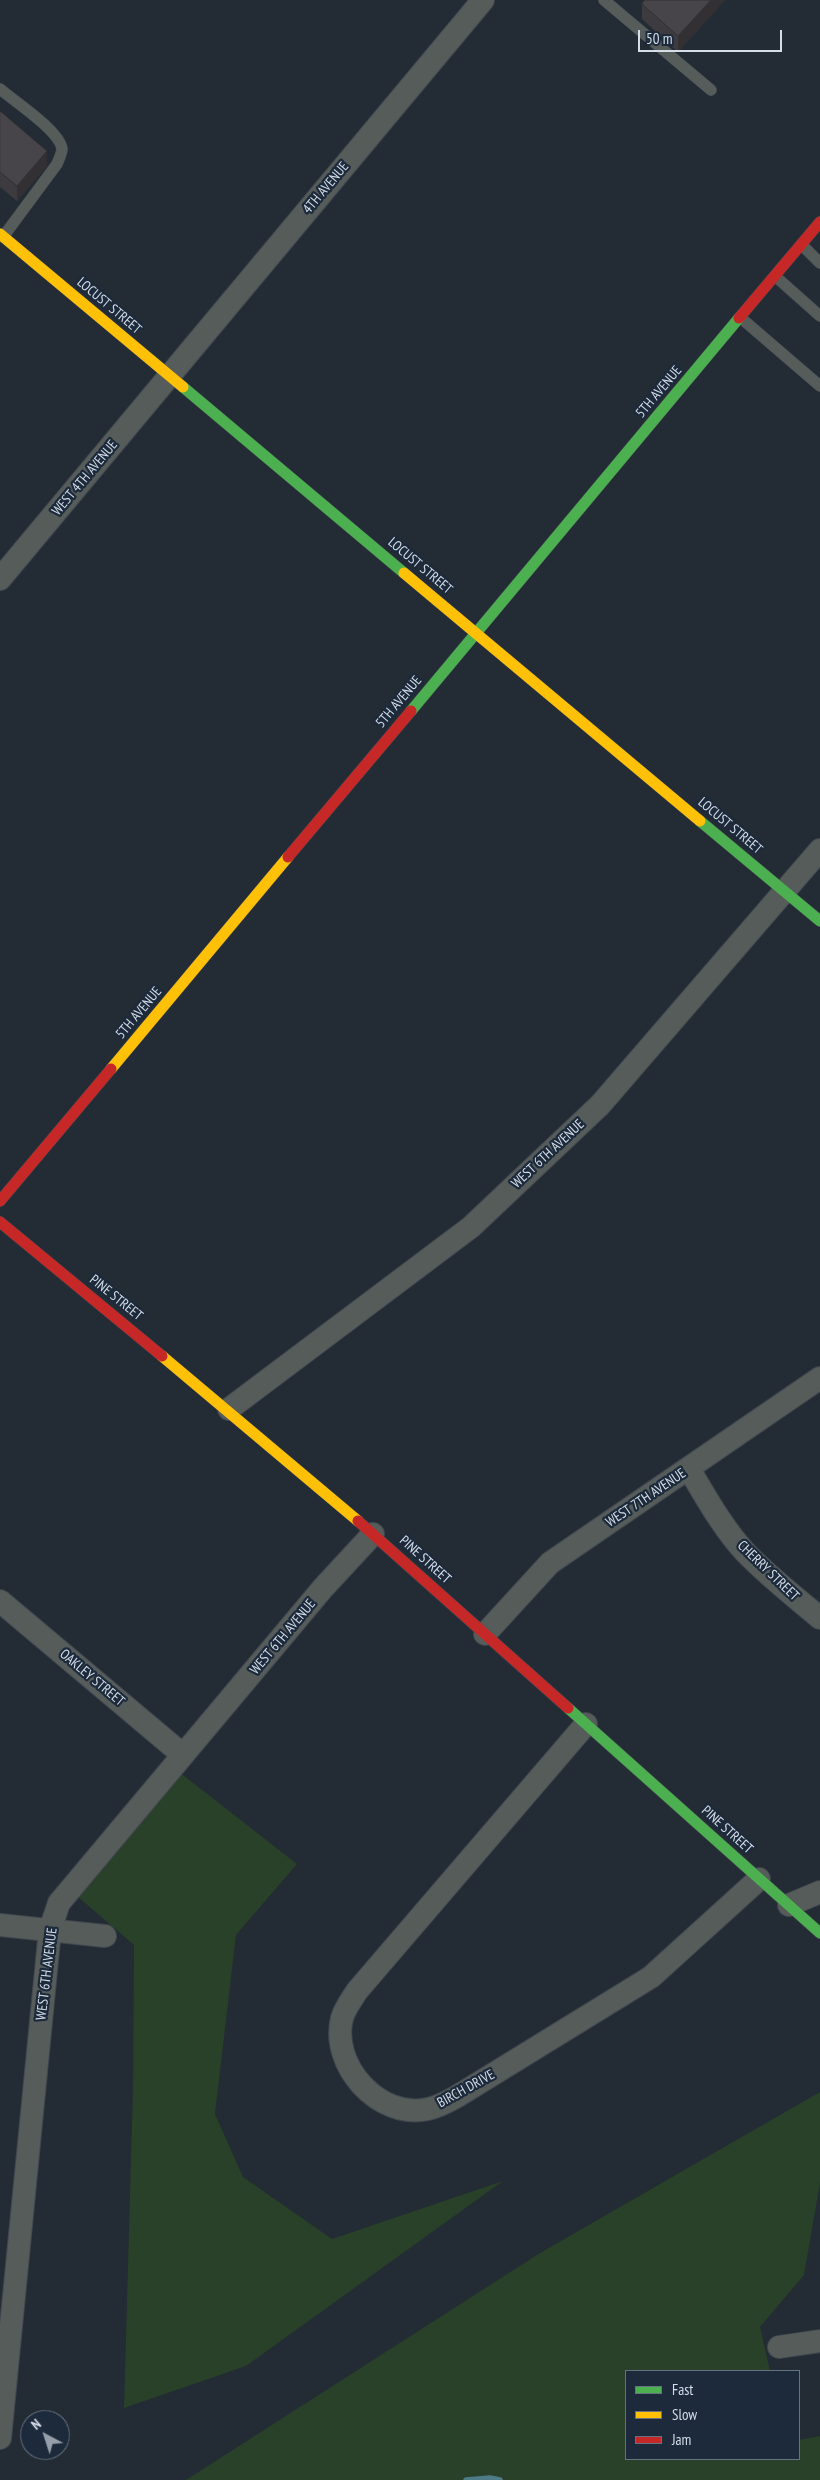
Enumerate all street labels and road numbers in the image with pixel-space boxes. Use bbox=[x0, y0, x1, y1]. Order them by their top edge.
street label: 4TH AVENUE bbox=[300, 159, 352, 217]
street label: LOCUST STREET bbox=[73, 274, 145, 338]
street label: 5TH AVENUE bbox=[633, 363, 685, 421]
street label: WEST 4TH AVENUE bbox=[49, 437, 121, 519]
street label: LOCUST STREET bbox=[384, 534, 456, 598]
street label: 5TH AVENUE bbox=[373, 673, 425, 731]
street label: LOCUST STREET bbox=[694, 794, 766, 858]
street label: 5TH AVENUE bbox=[113, 984, 165, 1042]
street label: WEST 6TH AVENUE bbox=[508, 1116, 588, 1192]
street label: PINE STREET bbox=[86, 1272, 146, 1324]
street label: WEST 7TH AVENUE bbox=[603, 1465, 689, 1531]
street label: PINE STREET bbox=[396, 1533, 454, 1587]
street label: CHERRY STREET bbox=[734, 1537, 802, 1605]
street label: WEST 6TH AVENUE bbox=[247, 1596, 319, 1678]
street label: OAKLEY STREET bbox=[56, 1646, 128, 1710]
street label: PINE STREET bbox=[698, 1803, 756, 1857]
street label: WEST 6TH AVENUE bbox=[33, 1927, 61, 2021]
street label: BIRCH DRIVE bbox=[434, 2066, 498, 2112]

